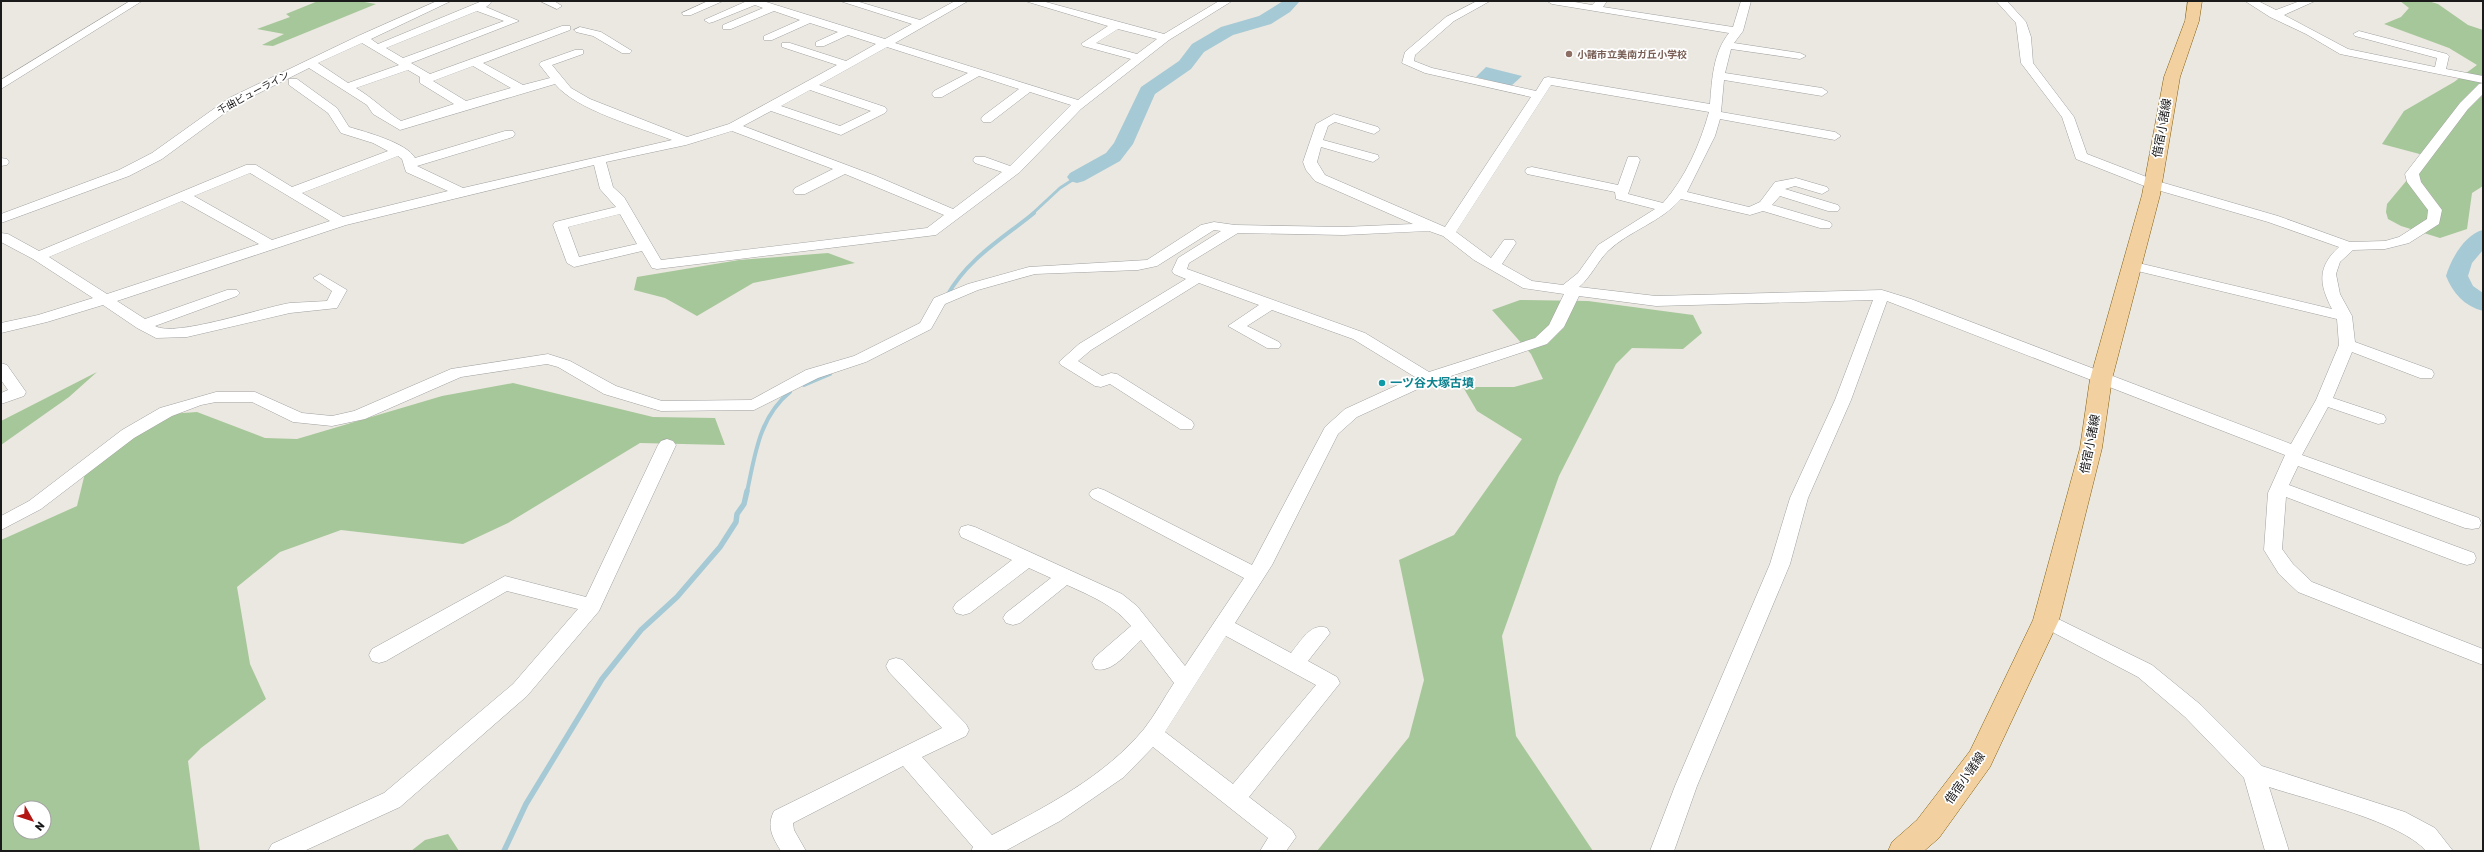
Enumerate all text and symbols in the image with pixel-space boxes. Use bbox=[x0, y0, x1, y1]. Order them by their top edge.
marker: 小諸市立美南ガ丘小学校 bbox=[1564, 49, 1574, 59]
place label: 小諸市立美南ガ丘小学校 bbox=[1577, 49, 1687, 61]
street label: 千曲ビューライン bbox=[215, 69, 292, 117]
street label: 借宿小諸線 bbox=[2150, 97, 2174, 159]
place label: 一ツ谷大塚古墳 bbox=[1390, 376, 1474, 390]
marker: 一ツ谷大塚古墳 bbox=[1377, 378, 1387, 388]
street label: 借宿小諸線 bbox=[2077, 413, 2103, 475]
street label: 借宿小諸線 bbox=[1942, 749, 1988, 807]
north arrow bbox=[12, 800, 52, 840]
text: N bbox=[32, 819, 47, 833]

